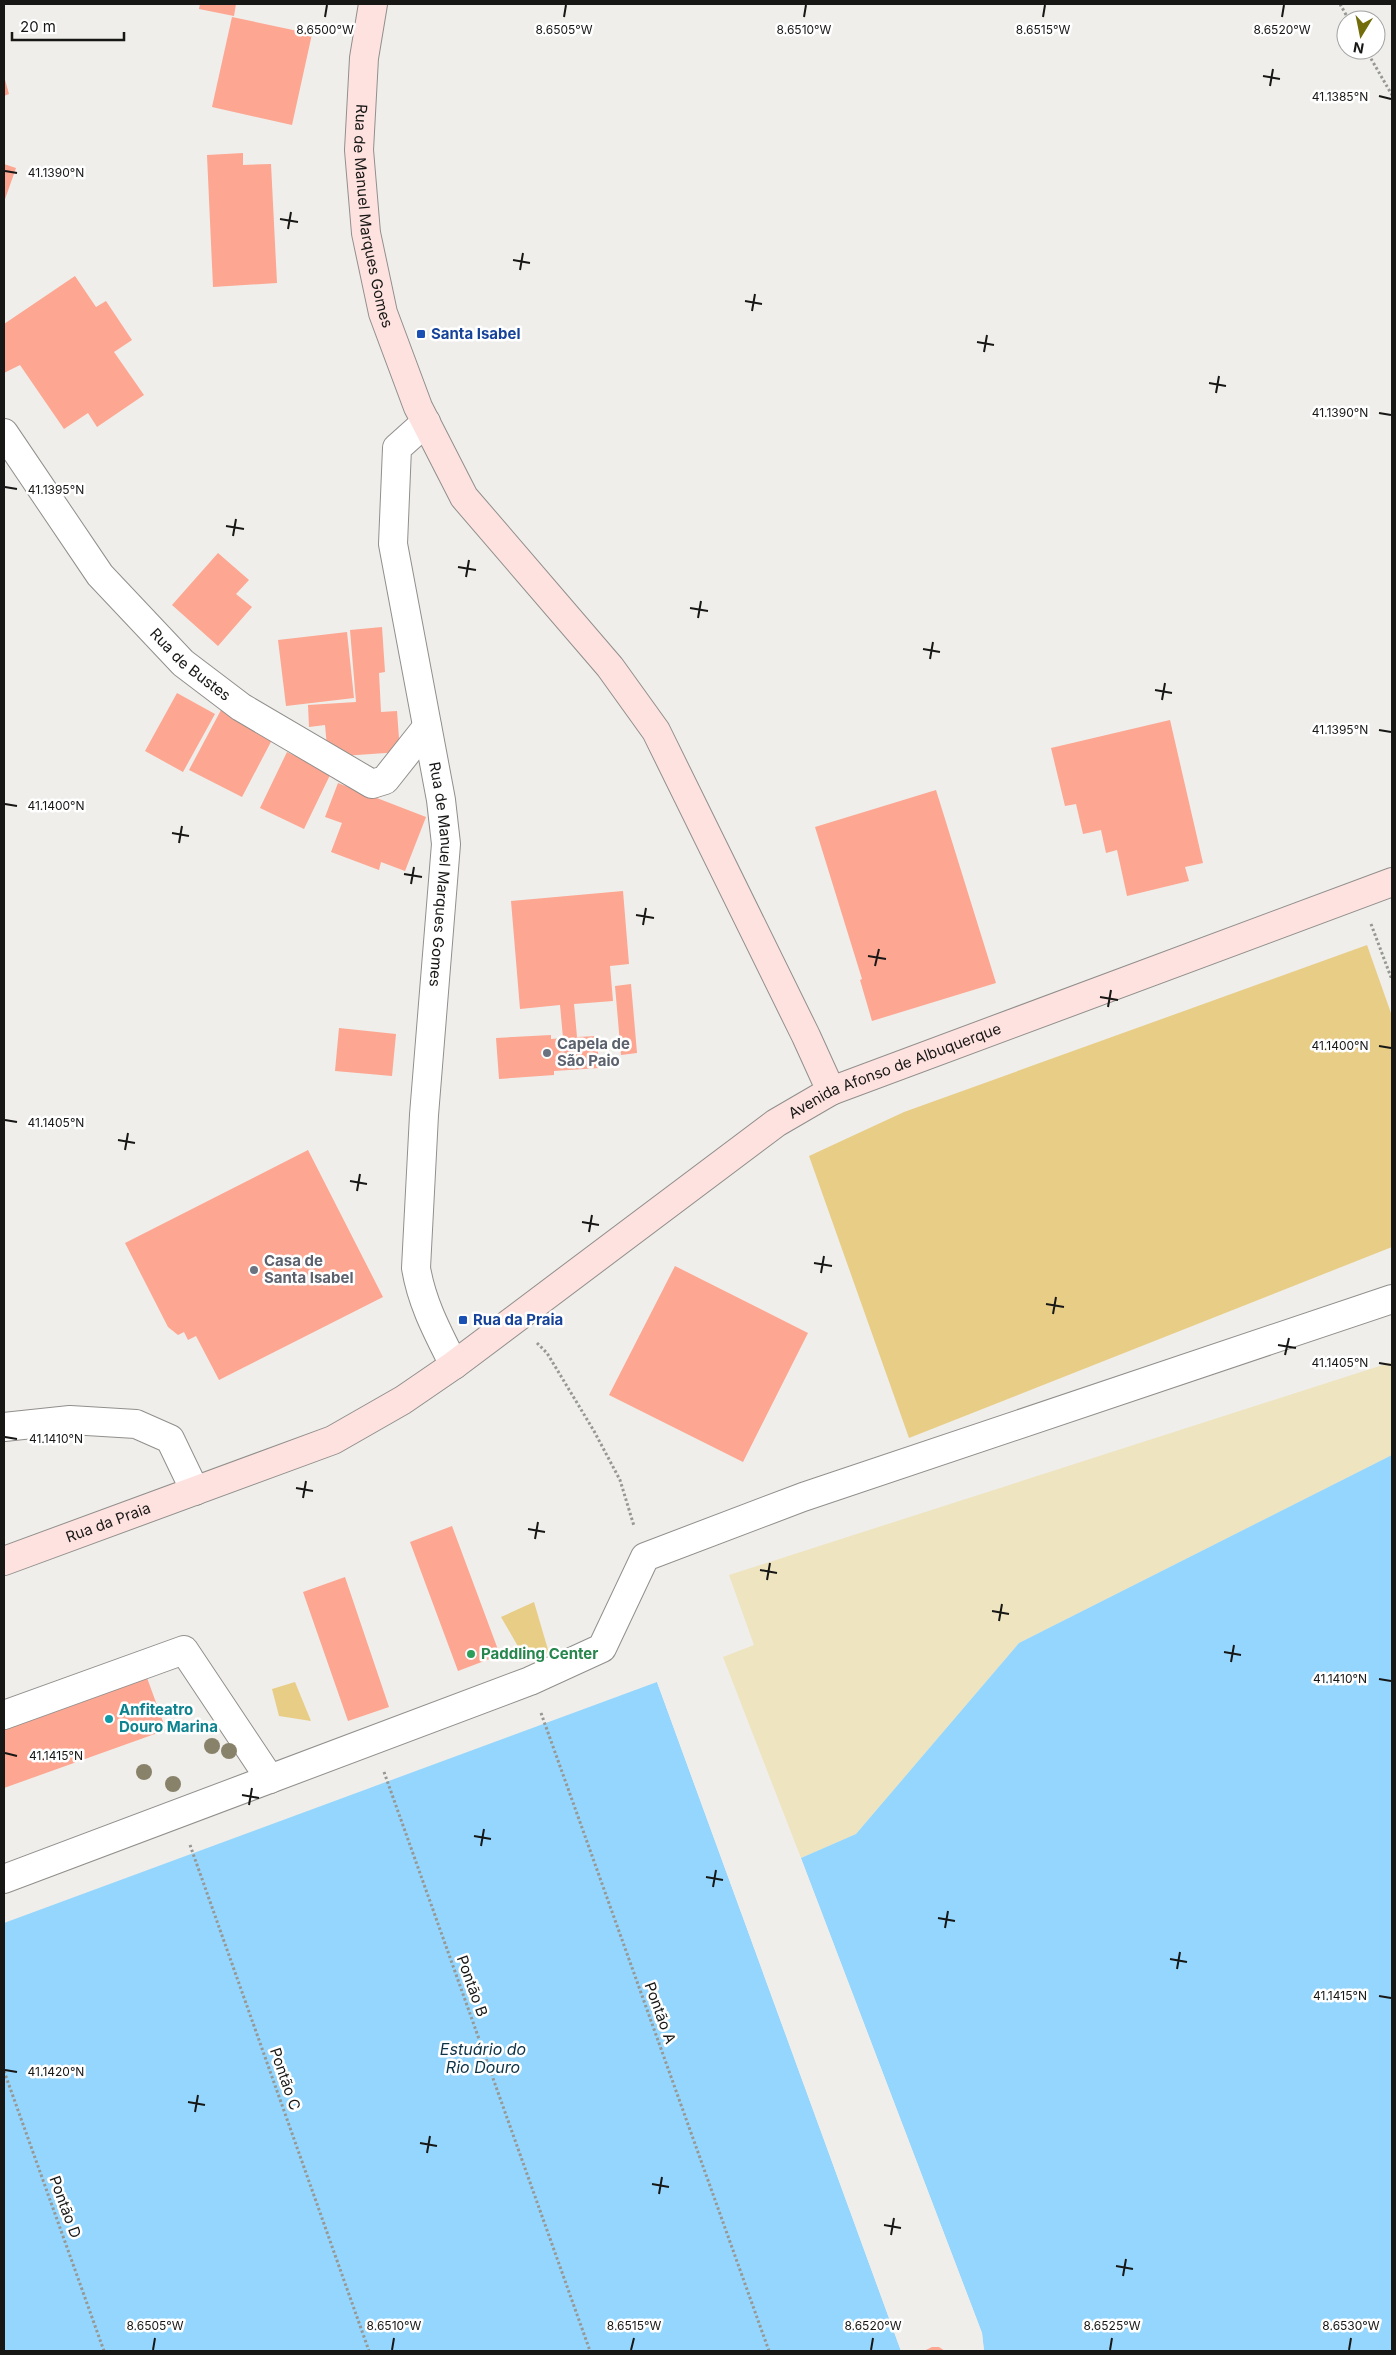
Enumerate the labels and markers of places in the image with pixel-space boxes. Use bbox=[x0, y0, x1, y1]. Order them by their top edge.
place label: Santa Isabel bbox=[431, 324, 520, 343]
marker: Santa Isabel bbox=[415, 328, 427, 340]
place label: Capela de São Paio bbox=[557, 1034, 630, 1070]
marker: Capela de São Paio bbox=[541, 1047, 553, 1059]
place label: Casa de Santa Isabel bbox=[264, 1251, 353, 1287]
marker: Casa de Santa Isabel bbox=[248, 1264, 260, 1276]
place label: Rua da Praia bbox=[473, 1310, 563, 1329]
marker: Rua da Praia bbox=[457, 1314, 469, 1326]
place label: Paddling Center bbox=[481, 1644, 598, 1663]
marker: Paddling Center bbox=[465, 1648, 477, 1660]
place label: Anfiteatro Douro Marina bbox=[119, 1700, 218, 1736]
marker: Anfiteatro Douro Marina bbox=[103, 1713, 115, 1725]

